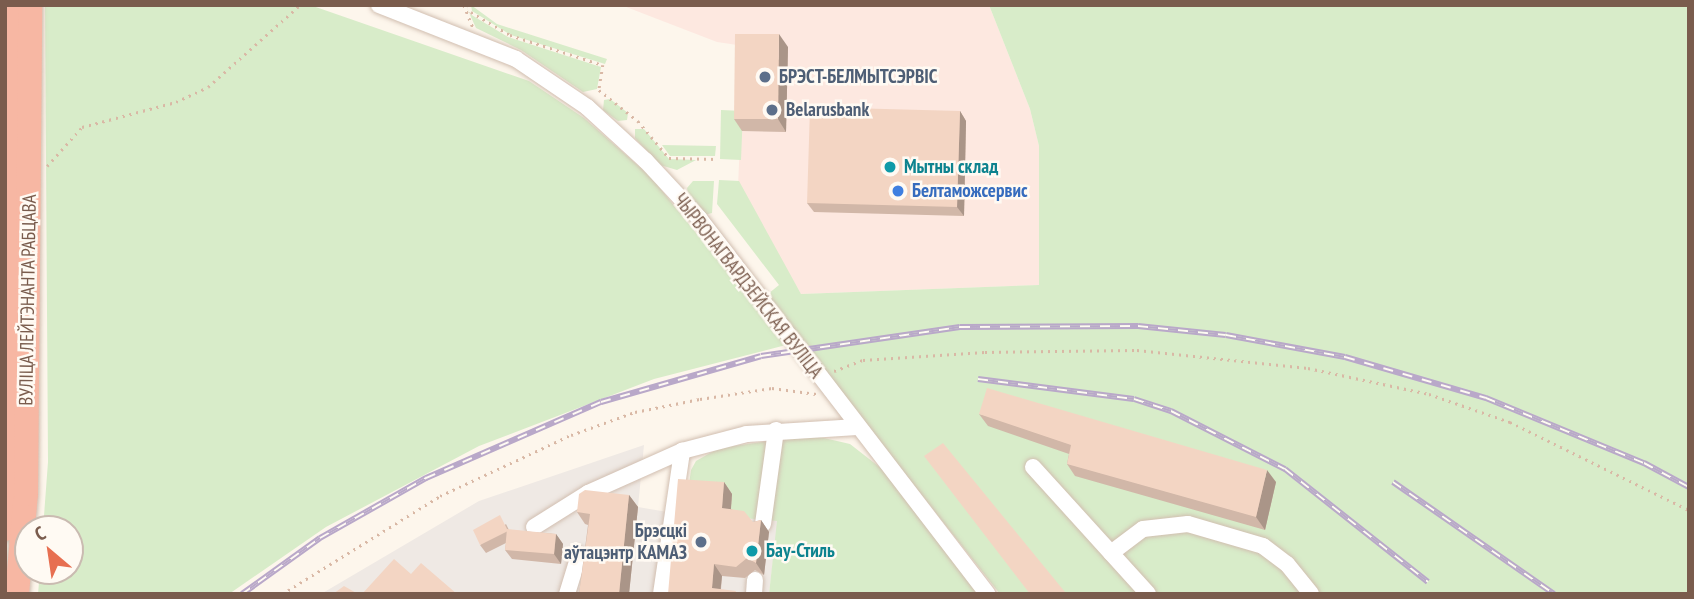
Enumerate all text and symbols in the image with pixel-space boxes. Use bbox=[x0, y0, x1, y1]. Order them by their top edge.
place label: БРЭСТ-БЕЛМЫТСЭРВІС bbox=[779, 66, 937, 88]
marker: БРЭСТ-БЕЛМЫТСЭРВІС bbox=[757, 69, 773, 85]
place label: Belarusbank bbox=[786, 99, 869, 121]
marker: Belarusbank bbox=[764, 102, 780, 118]
place label: Мытны склад bbox=[904, 156, 998, 178]
marker: Мытны склад bbox=[882, 159, 898, 175]
place label: Белтаможсервис bbox=[912, 180, 1028, 202]
marker: Белтаможсервис bbox=[890, 183, 906, 199]
street label: ЧЫРВОНАГВАРДЗЕЙСКАЯ ВУЛІЦА bbox=[669, 189, 827, 383]
street label: ВУЛІЦА ЛЕЙТЭНАНТА РАБЦАВА bbox=[15, 194, 41, 406]
north arrow bbox=[14, 515, 84, 585]
place label: Брэсцкі аўтацэнтр КАМАЗ bbox=[564, 520, 687, 564]
text: С bbox=[30, 521, 49, 546]
marker: Брэсцкі аўтацэнтр КАМАЗ bbox=[693, 534, 709, 550]
place label: Бау-Стиль bbox=[766, 540, 835, 562]
marker: Бау-Стиль bbox=[744, 543, 760, 559]

